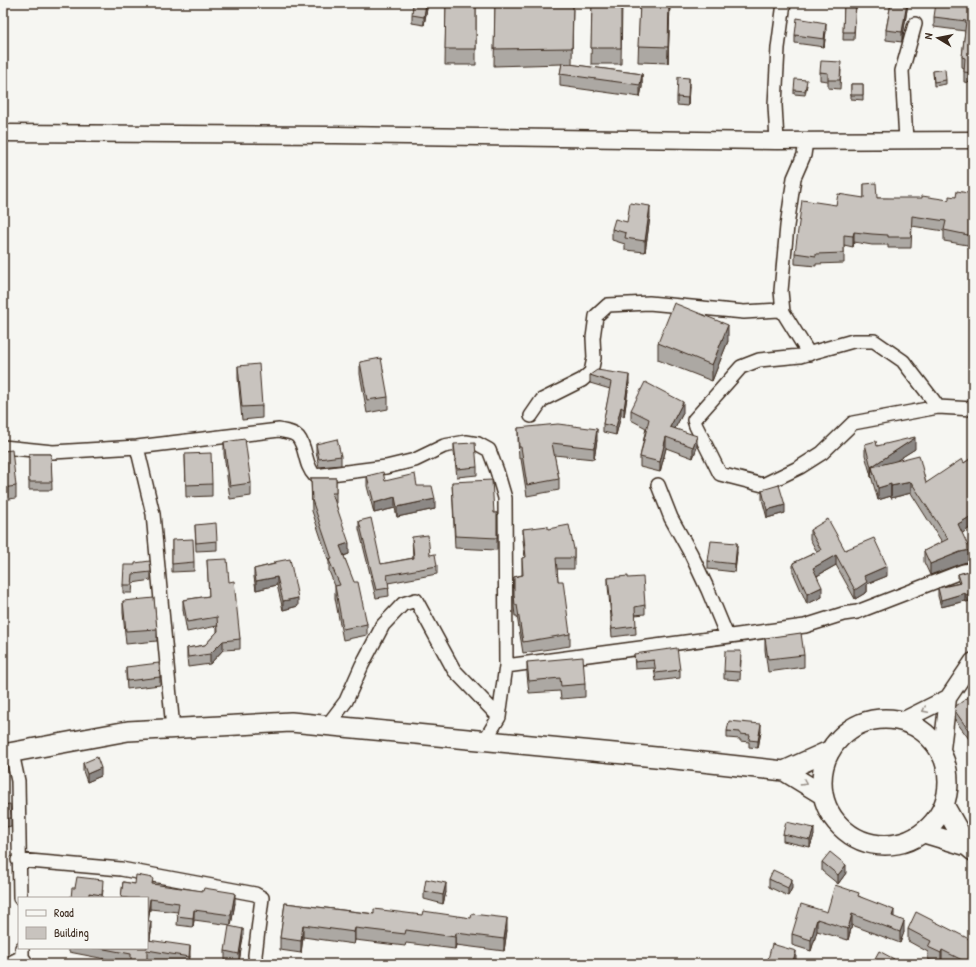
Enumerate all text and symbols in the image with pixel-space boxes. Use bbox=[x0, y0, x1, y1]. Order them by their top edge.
north arrow bbox=[918, 18, 958, 58]
text: N bbox=[921, 32, 936, 40]
one-way arrow bbox=[922, 705, 929, 713]
one-way arrow bbox=[800, 778, 807, 786]
legend bbox=[18, 897, 148, 949]
text: Road bbox=[54, 904, 74, 921]
text: Building bbox=[54, 924, 89, 941]

